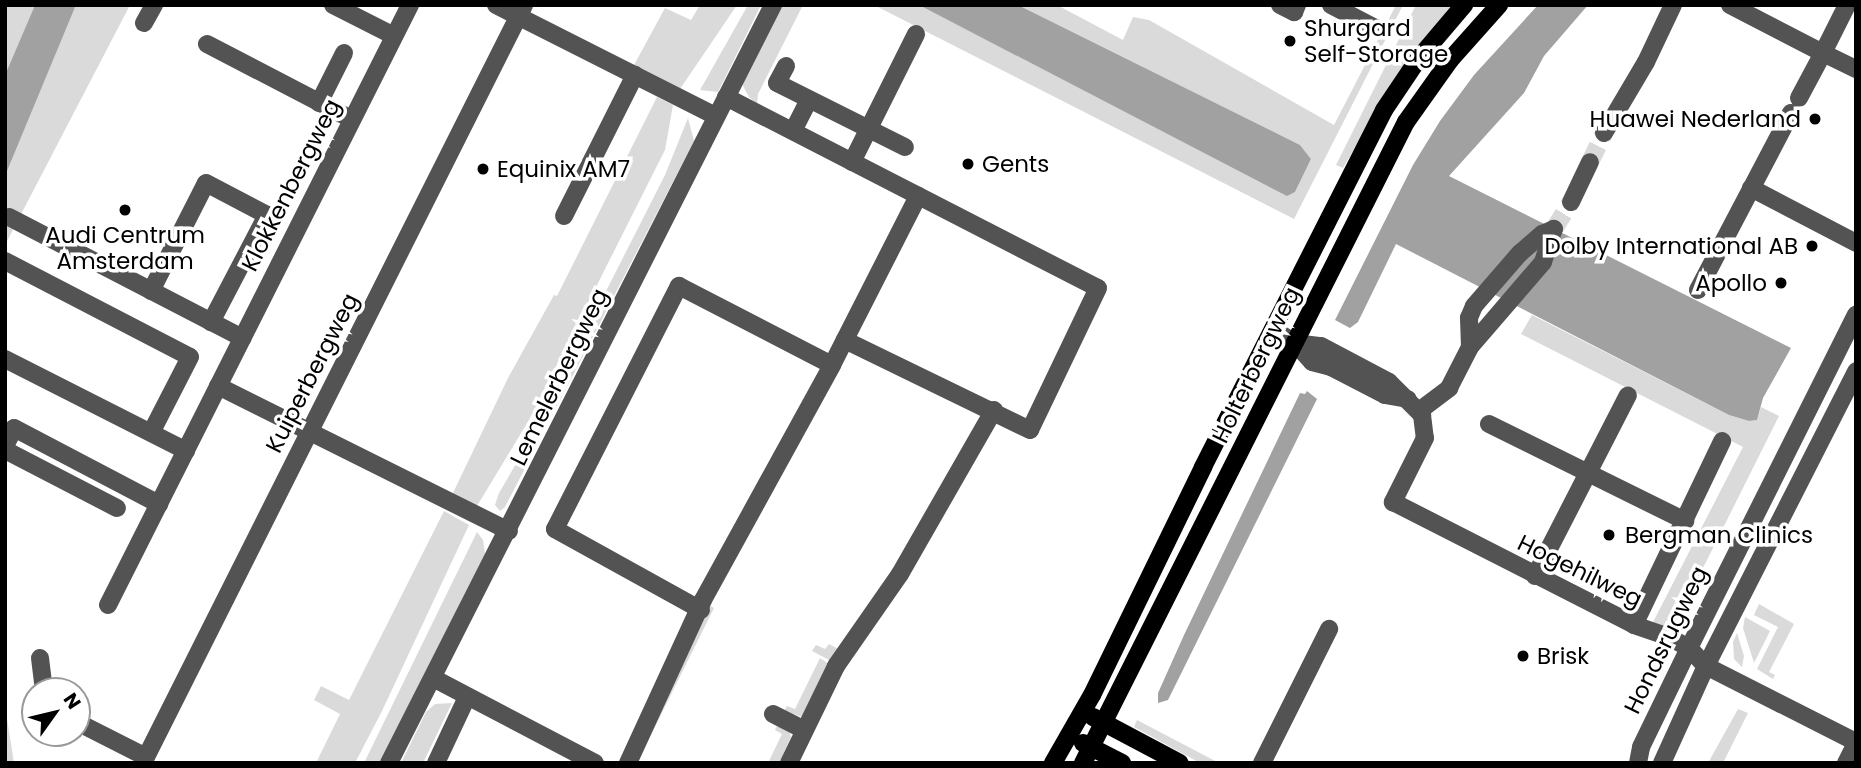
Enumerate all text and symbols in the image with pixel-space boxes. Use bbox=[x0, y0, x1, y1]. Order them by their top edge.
place label: Shurgard Self-Storage bbox=[1304, 14, 1448, 68]
marker: Shurgard Self-Storage bbox=[1282, 33, 1298, 49]
street label: Klokkenbergweg bbox=[236, 94, 346, 276]
place label: Huawei Nederland bbox=[1590, 105, 1801, 133]
marker: Huawei Nederland bbox=[1807, 111, 1823, 127]
place label: Gents bbox=[982, 150, 1049, 178]
place label: Equinix AM7 bbox=[497, 155, 630, 183]
marker: Gents bbox=[960, 156, 976, 172]
marker: Equinix AM7 bbox=[475, 161, 491, 177]
marker: Audi Centrum Amsterdam bbox=[117, 202, 133, 218]
place label: Audi Centrum Amsterdam bbox=[45, 221, 205, 275]
place label: Dolby International AB bbox=[1544, 232, 1798, 260]
marker: Dolby International AB bbox=[1804, 238, 1820, 254]
place label: Apollo bbox=[1695, 269, 1767, 297]
marker: Apollo bbox=[1773, 275, 1789, 291]
street label: Holterbergweg bbox=[1206, 283, 1306, 447]
street label: Lemelerbergweg bbox=[504, 284, 614, 470]
street label: Kuiperbergweg bbox=[260, 289, 364, 457]
place label: Bergman Clinics bbox=[1625, 521, 1813, 549]
marker: Bergman Clinics bbox=[1599, 525, 1619, 545]
street label: Hogehilweg bbox=[1513, 529, 1647, 613]
street label: Hondsrugweg bbox=[1618, 562, 1714, 718]
place label: Brisk bbox=[1537, 642, 1589, 670]
marker: Brisk bbox=[1515, 648, 1531, 664]
north arrow bbox=[21, 677, 91, 747]
text: N bbox=[57, 688, 87, 715]

